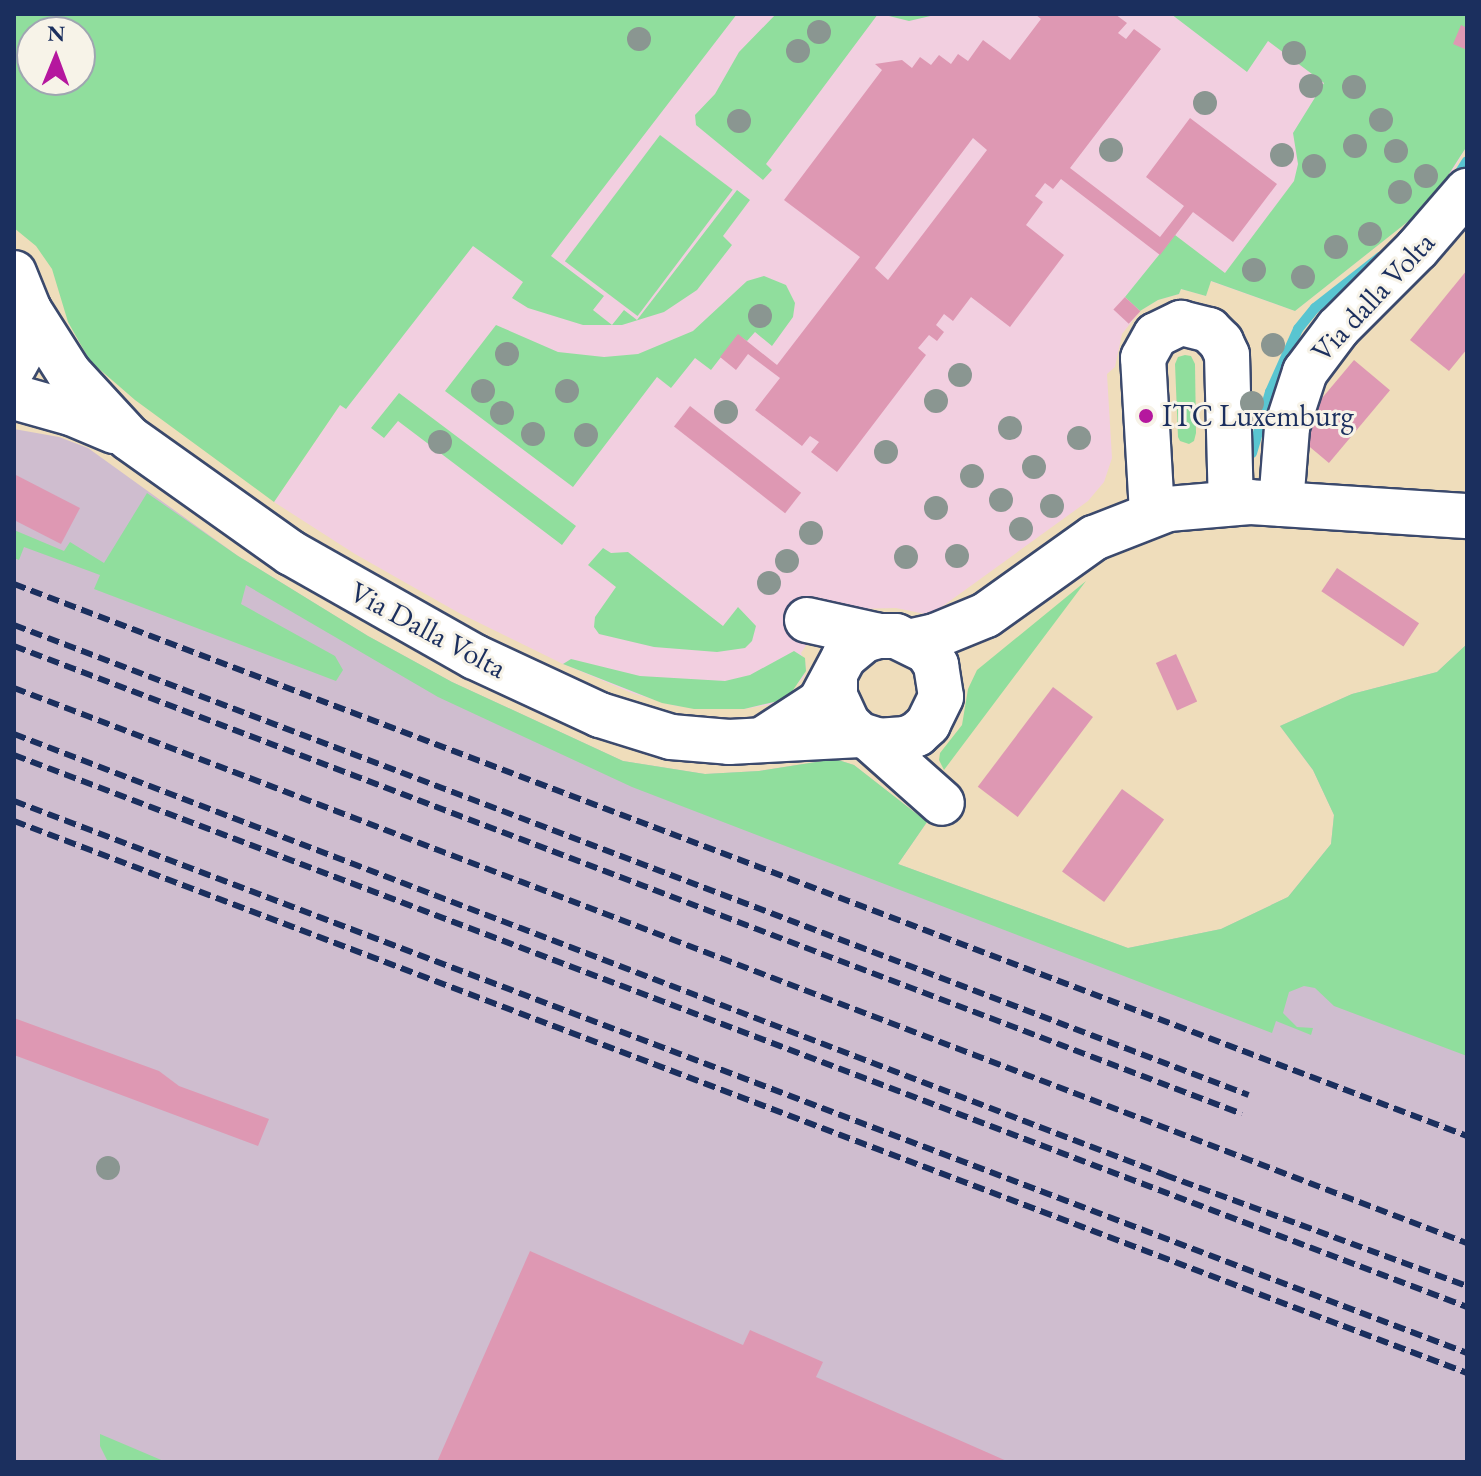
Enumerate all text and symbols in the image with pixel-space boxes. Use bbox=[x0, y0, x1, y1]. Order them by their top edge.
north arrow bbox=[16, 16, 96, 96]
text: N bbox=[47, 19, 66, 48]
street label: Via dalla Volta bbox=[1304, 225, 1442, 369]
place label: ITC Luxemburg bbox=[1162, 398, 1354, 434]
marker: ITC Luxemburg bbox=[1137, 407, 1155, 425]
street label: Via Dalla Volta bbox=[344, 574, 512, 686]

